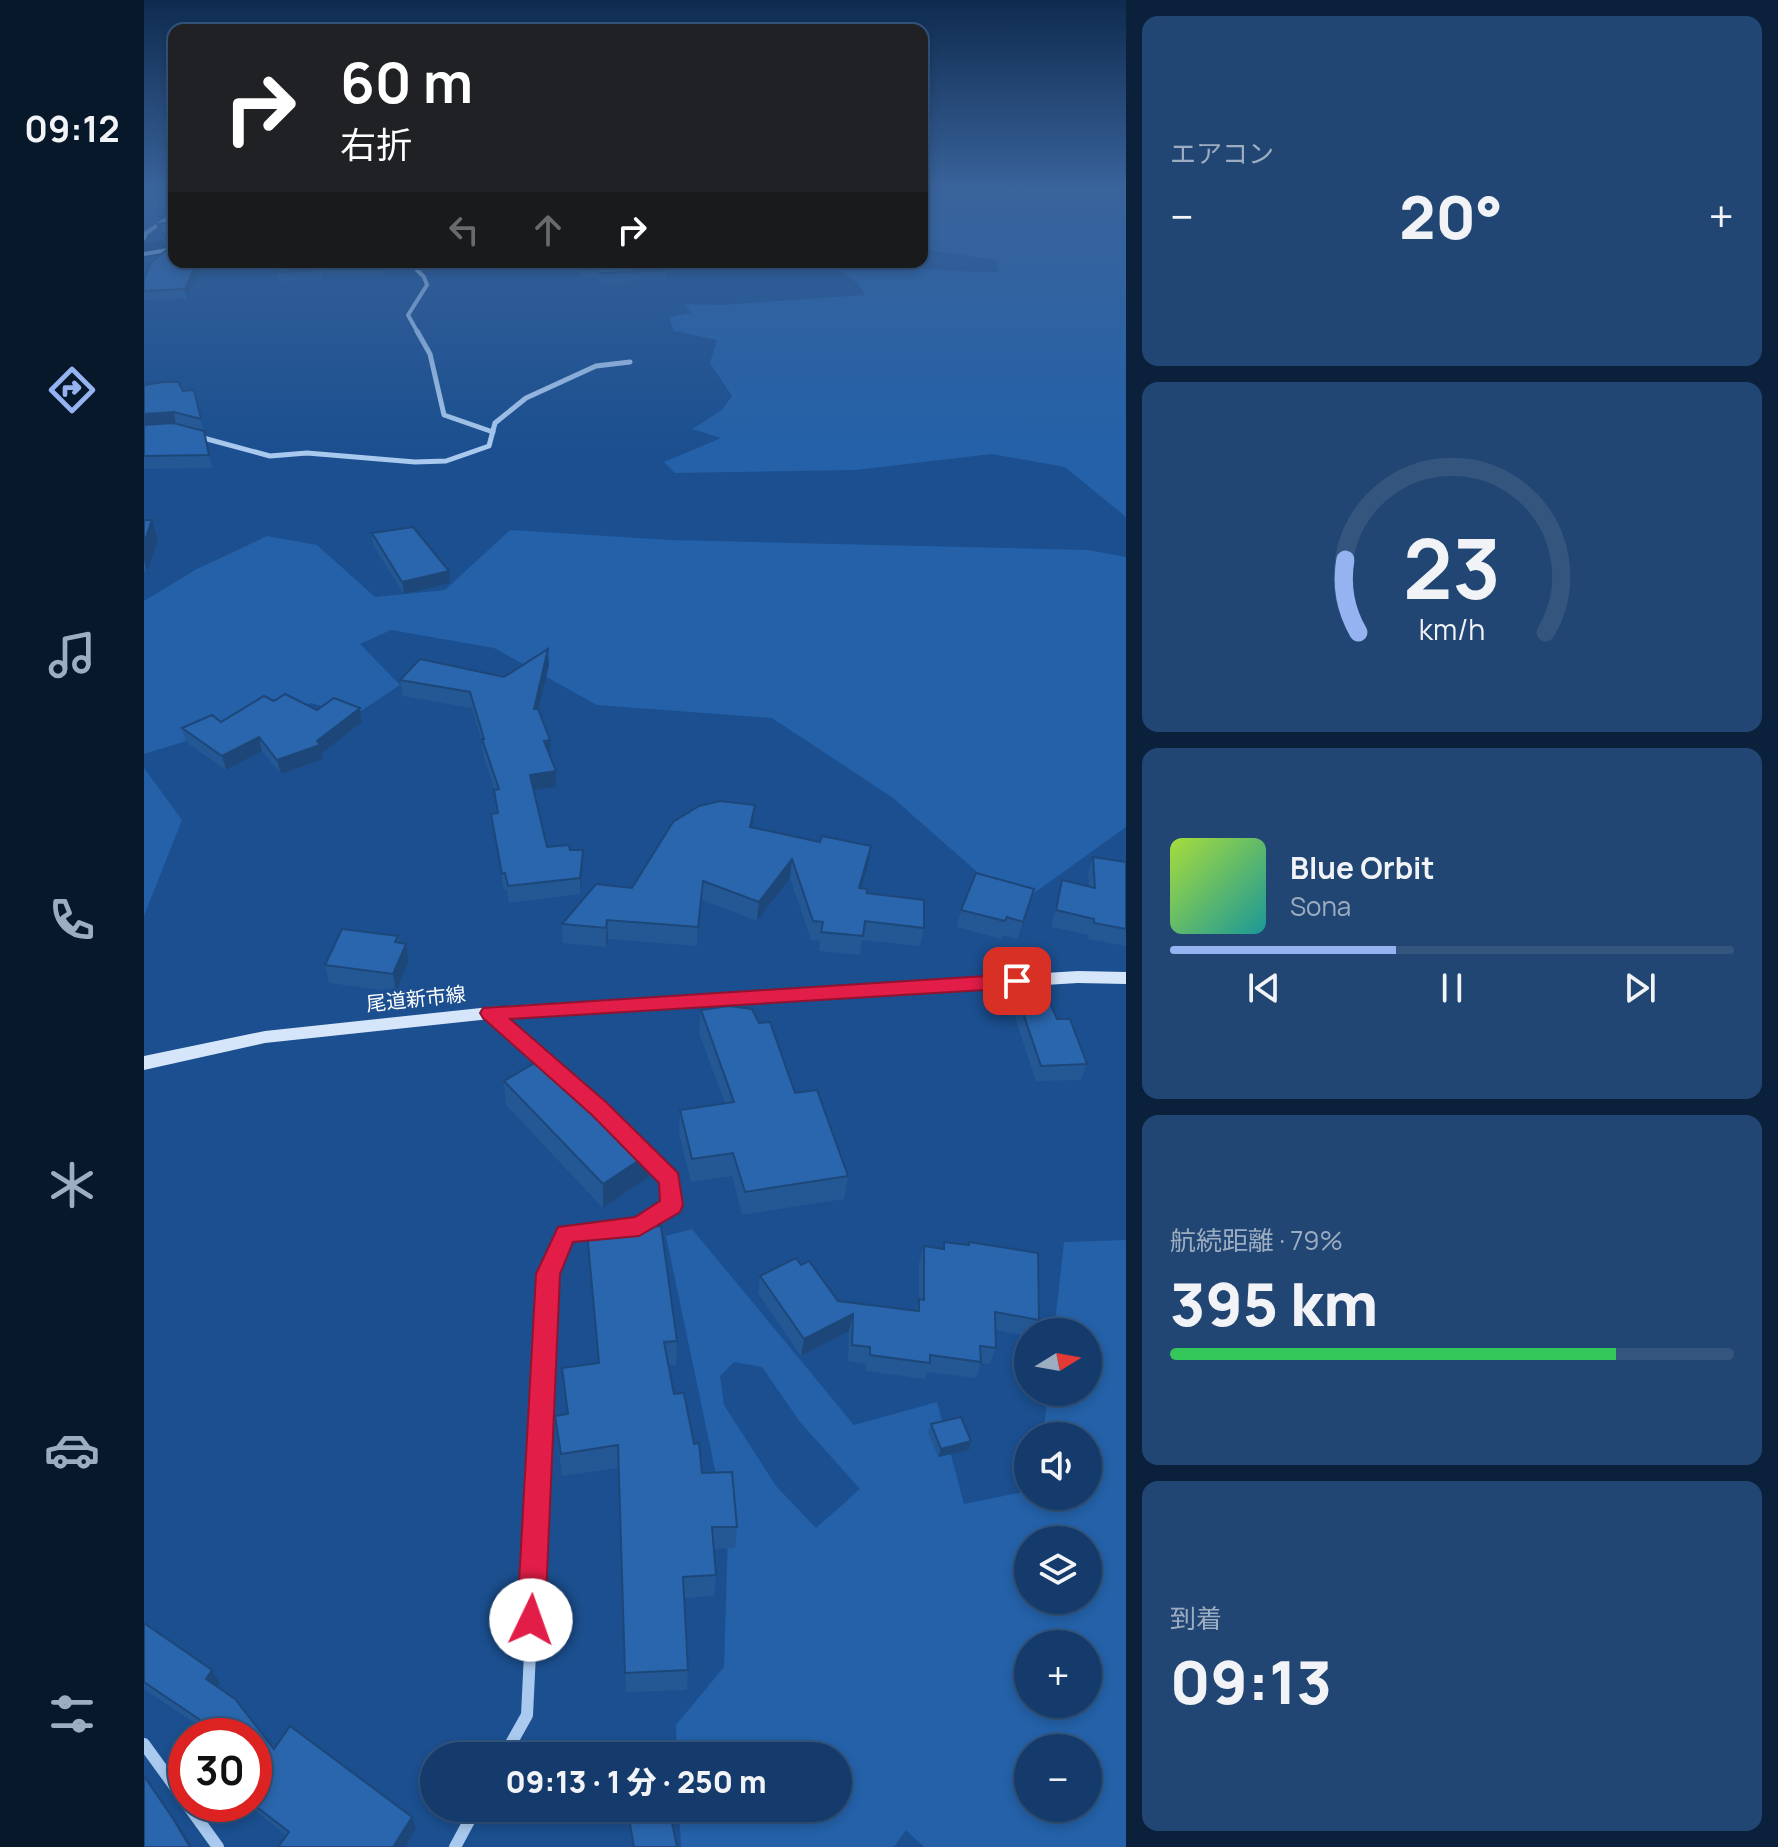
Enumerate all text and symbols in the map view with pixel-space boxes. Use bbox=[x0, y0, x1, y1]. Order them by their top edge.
text: 60 m bbox=[340, 43, 473, 120]
icon: right bbox=[208, 56, 312, 160]
text: 09:12 bbox=[24, 104, 120, 153]
text: 右折 bbox=[340, 120, 412, 169]
text: エアコン bbox=[1170, 135, 1274, 171]
text: 20° bbox=[1399, 175, 1503, 257]
text: − bbox=[1170, 186, 1194, 246]
text: + bbox=[1709, 186, 1734, 246]
icon: left bbox=[442, 208, 486, 252]
icon: ahead bbox=[526, 208, 570, 252]
icon: right bbox=[610, 208, 654, 252]
icon: directions bbox=[44, 362, 100, 418]
text: 23 bbox=[1403, 510, 1501, 624]
text: km/h bbox=[1419, 610, 1485, 649]
icon: music bbox=[44, 627, 100, 683]
text: Blue Orbit bbox=[1290, 847, 1435, 888]
text: Sona bbox=[1290, 888, 1351, 924]
icon: phone bbox=[44, 892, 100, 948]
pin bbox=[983, 947, 1051, 1015]
icon: arrive bbox=[995, 959, 1039, 1003]
icon: previous bbox=[1242, 966, 1286, 1010]
icon: pause bbox=[1430, 966, 1474, 1010]
icon: next bbox=[1618, 966, 1662, 1010]
street label: 尾道新市線 bbox=[365, 980, 467, 1017]
icon: climate bbox=[44, 1157, 100, 1213]
text: 航続距離 · 79% bbox=[1170, 1222, 1343, 1258]
text: 395 km bbox=[1170, 1262, 1378, 1344]
north arrow bbox=[1014, 1318, 1102, 1406]
map controls bbox=[1014, 1318, 1102, 1822]
icon: car bbox=[44, 1422, 100, 1478]
button: sound bbox=[1014, 1422, 1102, 1510]
button: layers bbox=[1014, 1526, 1102, 1614]
position arrow bbox=[489, 1578, 573, 1662]
text: 到着 bbox=[1170, 1600, 1222, 1636]
button: + bbox=[1014, 1630, 1102, 1718]
text: 09:13 bbox=[1170, 1640, 1332, 1722]
icon: filters bbox=[44, 1686, 100, 1742]
speed limit sign: 30 bbox=[168, 1718, 272, 1822]
button: − bbox=[1014, 1734, 1102, 1822]
text: 09:13 · 1 分 · 250 m bbox=[506, 1761, 766, 1802]

